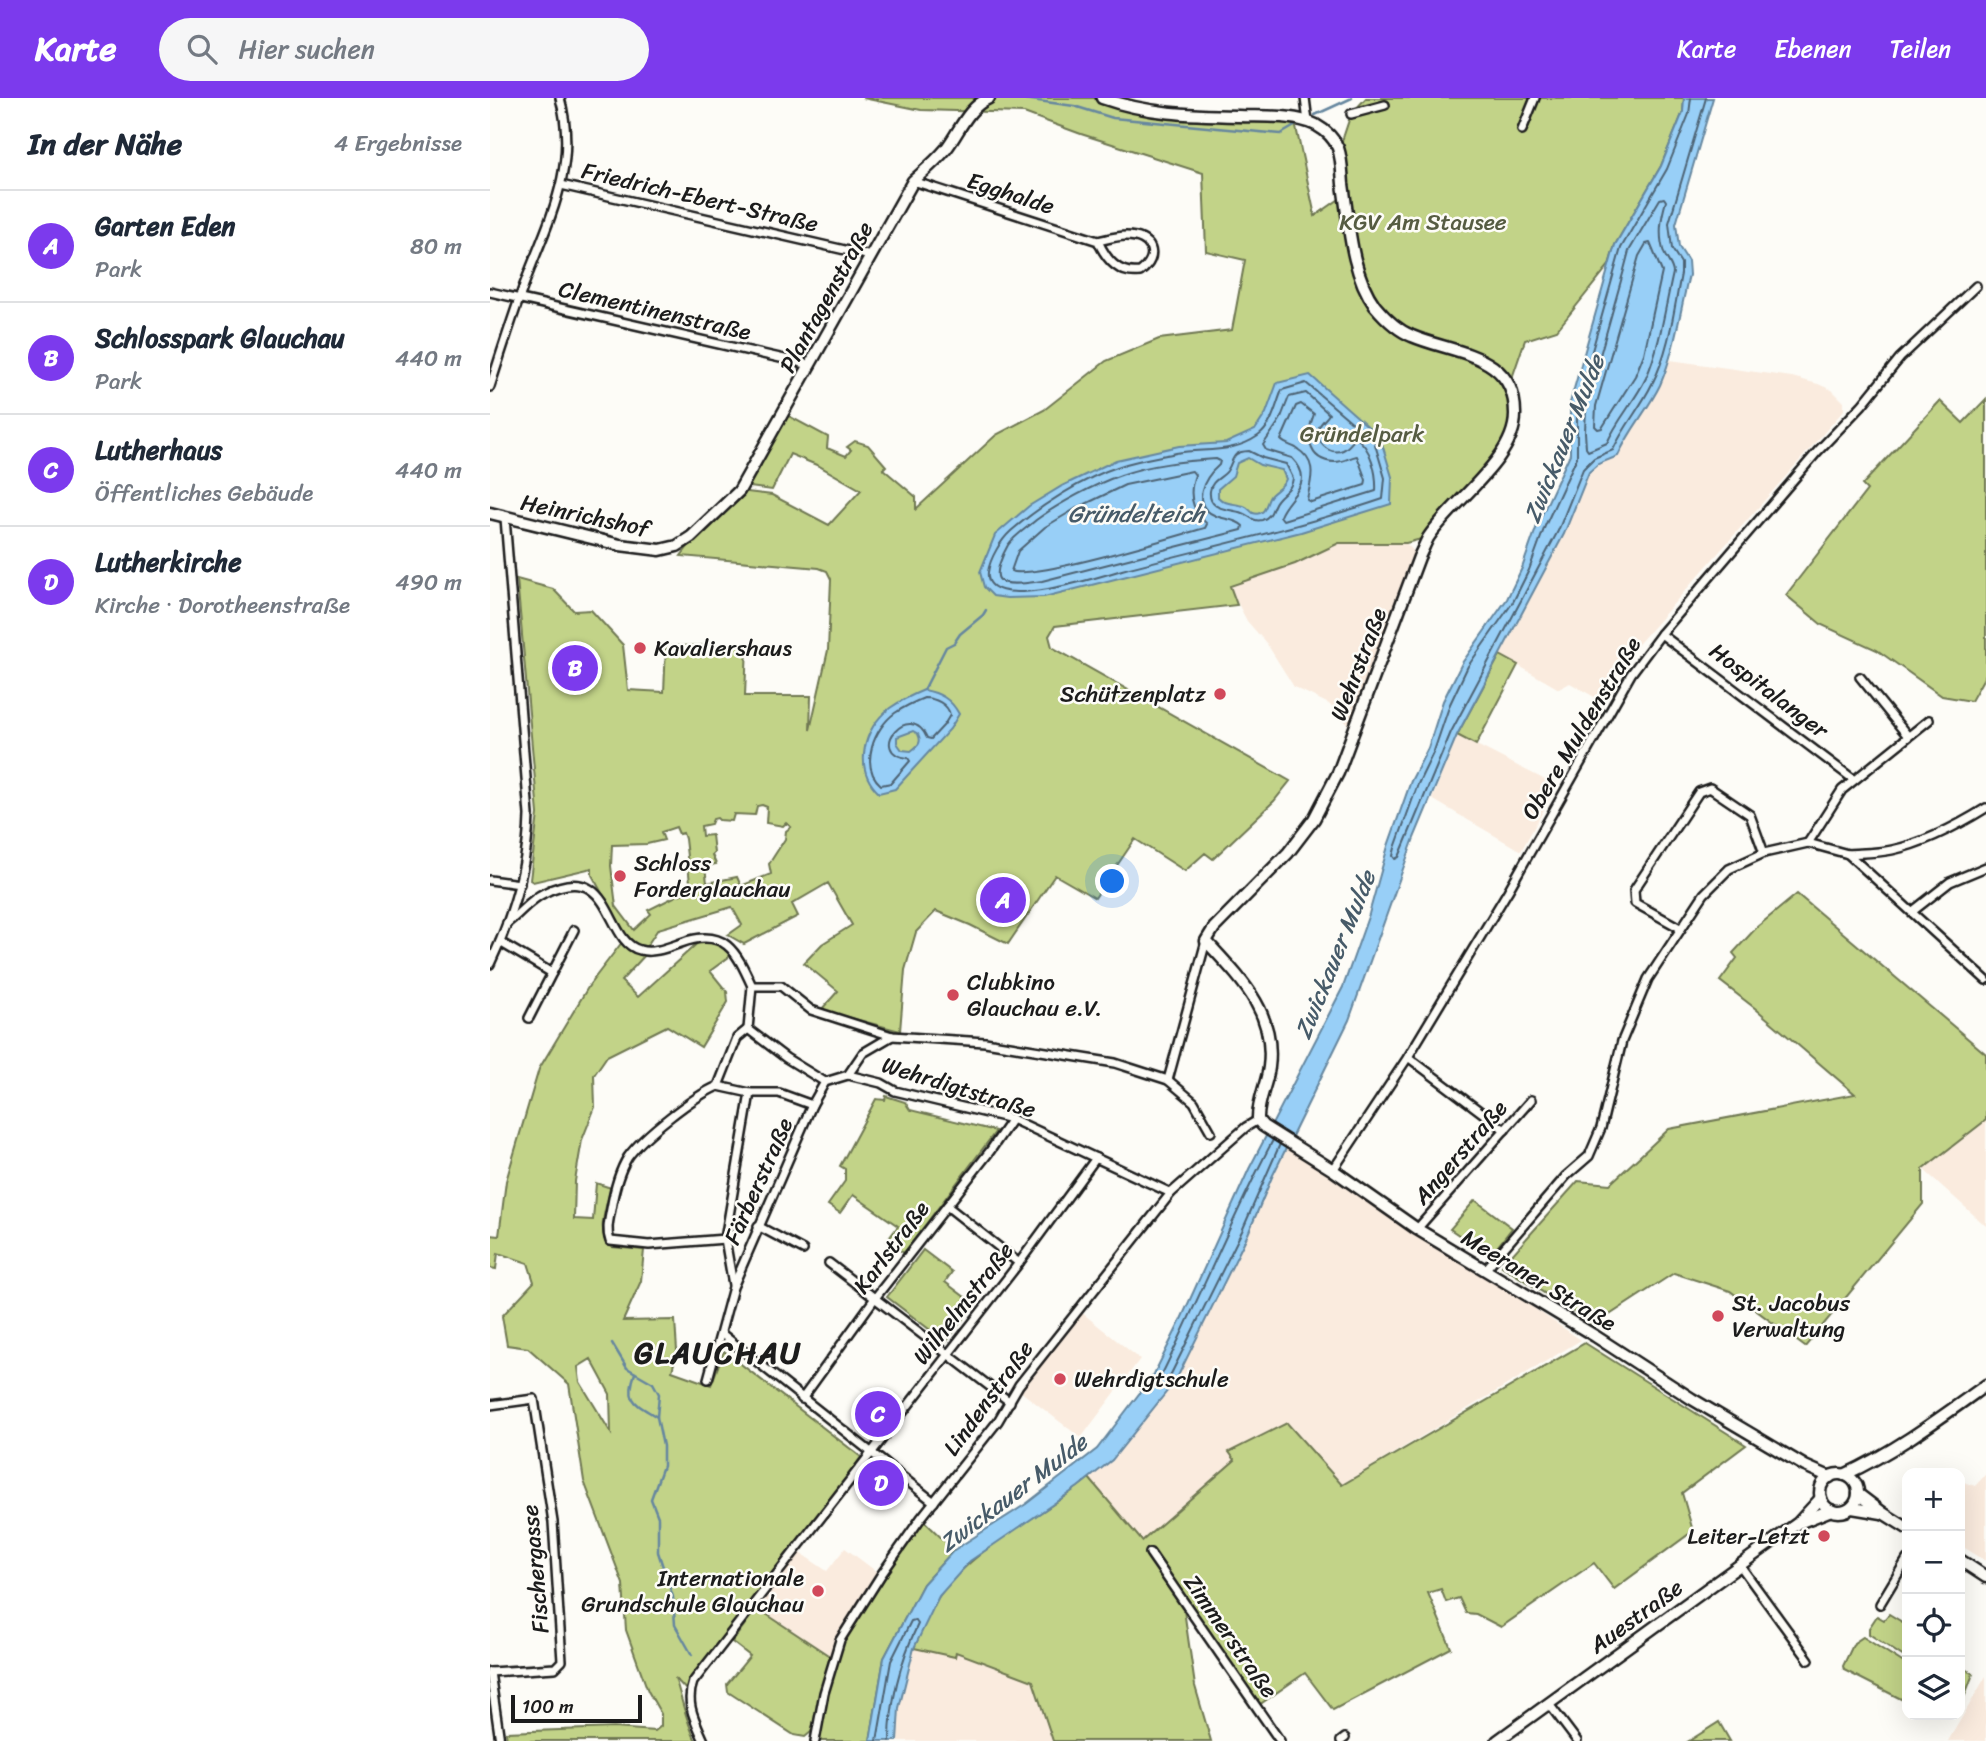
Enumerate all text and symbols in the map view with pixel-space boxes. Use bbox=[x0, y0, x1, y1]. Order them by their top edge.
search box bbox=[159, 18, 649, 81]
text: Karte bbox=[35, 20, 117, 78]
text: Hier suchen bbox=[239, 26, 375, 72]
text: Karte bbox=[1677, 28, 1736, 70]
text: Ebenen bbox=[1774, 28, 1852, 70]
text: Teilen bbox=[1890, 28, 1951, 70]
icon: search bbox=[183, 30, 221, 68]
text: In der Nähe bbox=[28, 117, 182, 171]
text: 4 Ergebnisse bbox=[334, 123, 462, 164]
street label: Friedrich-Ebert-Straße bbox=[578, 150, 822, 245]
street label: Egghalde bbox=[962, 160, 1060, 227]
park label: KGV Am Stausee bbox=[1339, 202, 1507, 243]
text: Garten Eden bbox=[95, 203, 235, 249]
street label: Plantagenstraße bbox=[768, 213, 885, 381]
text: A bbox=[43, 226, 59, 267]
text: 80 m bbox=[410, 226, 462, 267]
text: Park bbox=[95, 249, 142, 290]
street label: Clementinenstraße bbox=[555, 268, 755, 353]
text: Schlosspark Glauchau bbox=[95, 315, 345, 361]
text: B bbox=[44, 338, 58, 379]
text: 440 m bbox=[395, 338, 462, 379]
water label: Zwickauer Mulde bbox=[1511, 346, 1618, 529]
text: Park bbox=[95, 361, 142, 402]
park label: Gründelpark bbox=[1300, 414, 1425, 455]
text: Lutherhaus bbox=[95, 427, 223, 473]
text: C bbox=[44, 450, 58, 491]
text: 440 m bbox=[395, 450, 462, 491]
text: Öffentliches Gebäude bbox=[95, 473, 313, 514]
street label: Heinrichshof bbox=[517, 482, 656, 550]
water label: Gründelteich bbox=[1068, 493, 1207, 535]
text: Lutherkirche bbox=[95, 539, 242, 585]
text: D bbox=[44, 562, 58, 603]
text: 490 m bbox=[395, 562, 462, 603]
text: Kirche · Dorotheenstraße bbox=[95, 585, 350, 626]
street label: Wehrstraße bbox=[1318, 602, 1399, 727]
place label: Kavaliershaus bbox=[654, 628, 792, 669]
street label: Obere Muldenstraße bbox=[1510, 629, 1653, 828]
street label: Hospitalanger bbox=[1700, 632, 1839, 750]
marker: Kavaliershaus bbox=[632, 640, 648, 656]
pin: B bbox=[552, 642, 598, 694]
place label: Schützenplatz bbox=[1060, 674, 1206, 715]
marker: Schützenplatz bbox=[1212, 686, 1228, 702]
place label: Schloss Forderglauchau bbox=[634, 843, 790, 910]
water label: Zwickauer Mulde bbox=[1282, 862, 1389, 1045]
your location bbox=[1095, 864, 1129, 898]
marker: Schloss Forderglauchau bbox=[612, 868, 628, 884]
pin: A bbox=[980, 874, 1026, 926]
place label: Clubkino Glauchau e.V. bbox=[967, 962, 1102, 1029]
marker: Clubkino Glauchau e.V. bbox=[945, 987, 961, 1003]
street label: Wehrdigtstraße bbox=[877, 1045, 1041, 1130]
street label: Angerstraße bbox=[1402, 1090, 1518, 1215]
street label: Färberstraße bbox=[712, 1111, 805, 1251]
street label: Karlstraße bbox=[842, 1191, 941, 1303]
street label: Meeraner Straße bbox=[1453, 1218, 1624, 1343]
street label: Wilhelmstraße bbox=[902, 1233, 1025, 1374]
place label: St. Jacobus Verwaltung bbox=[1732, 1283, 1851, 1350]
marker: St. Jacobus Verwaltung bbox=[1710, 1308, 1726, 1324]
district label: GLAUCHAU bbox=[634, 1326, 802, 1380]
street label: Lindenstraße bbox=[932, 1331, 1045, 1465]
place label: Wehrdigtschule bbox=[1074, 1359, 1229, 1400]
marker: Wehrdigtschule bbox=[1052, 1371, 1068, 1387]
pin: C bbox=[855, 1388, 901, 1440]
water label: Zwickauer Mulde bbox=[929, 1421, 1099, 1563]
pin: D bbox=[858, 1457, 904, 1509]
map controls bbox=[1902, 1468, 1965, 1720]
button: + bbox=[1902, 1468, 1965, 1531]
street label: Fischergasse bbox=[509, 1503, 562, 1635]
place label: Leiter-Letzt bbox=[1687, 1516, 1810, 1557]
marker: Leiter-Letzt bbox=[1816, 1528, 1832, 1544]
button: − bbox=[1902, 1531, 1965, 1594]
place label: Internationale Grundschule Glauchau bbox=[581, 1558, 805, 1625]
street label: Zimmerstraße bbox=[1172, 1565, 1289, 1707]
street label: Auestraße bbox=[1580, 1568, 1692, 1665]
marker: Internationale Grundschule Glauchau bbox=[810, 1583, 826, 1599]
button: locate bbox=[1902, 1594, 1965, 1657]
button: layers bbox=[1902, 1657, 1965, 1720]
text: 100 m bbox=[522, 1690, 574, 1723]
scale bar bbox=[511, 1692, 642, 1724]

